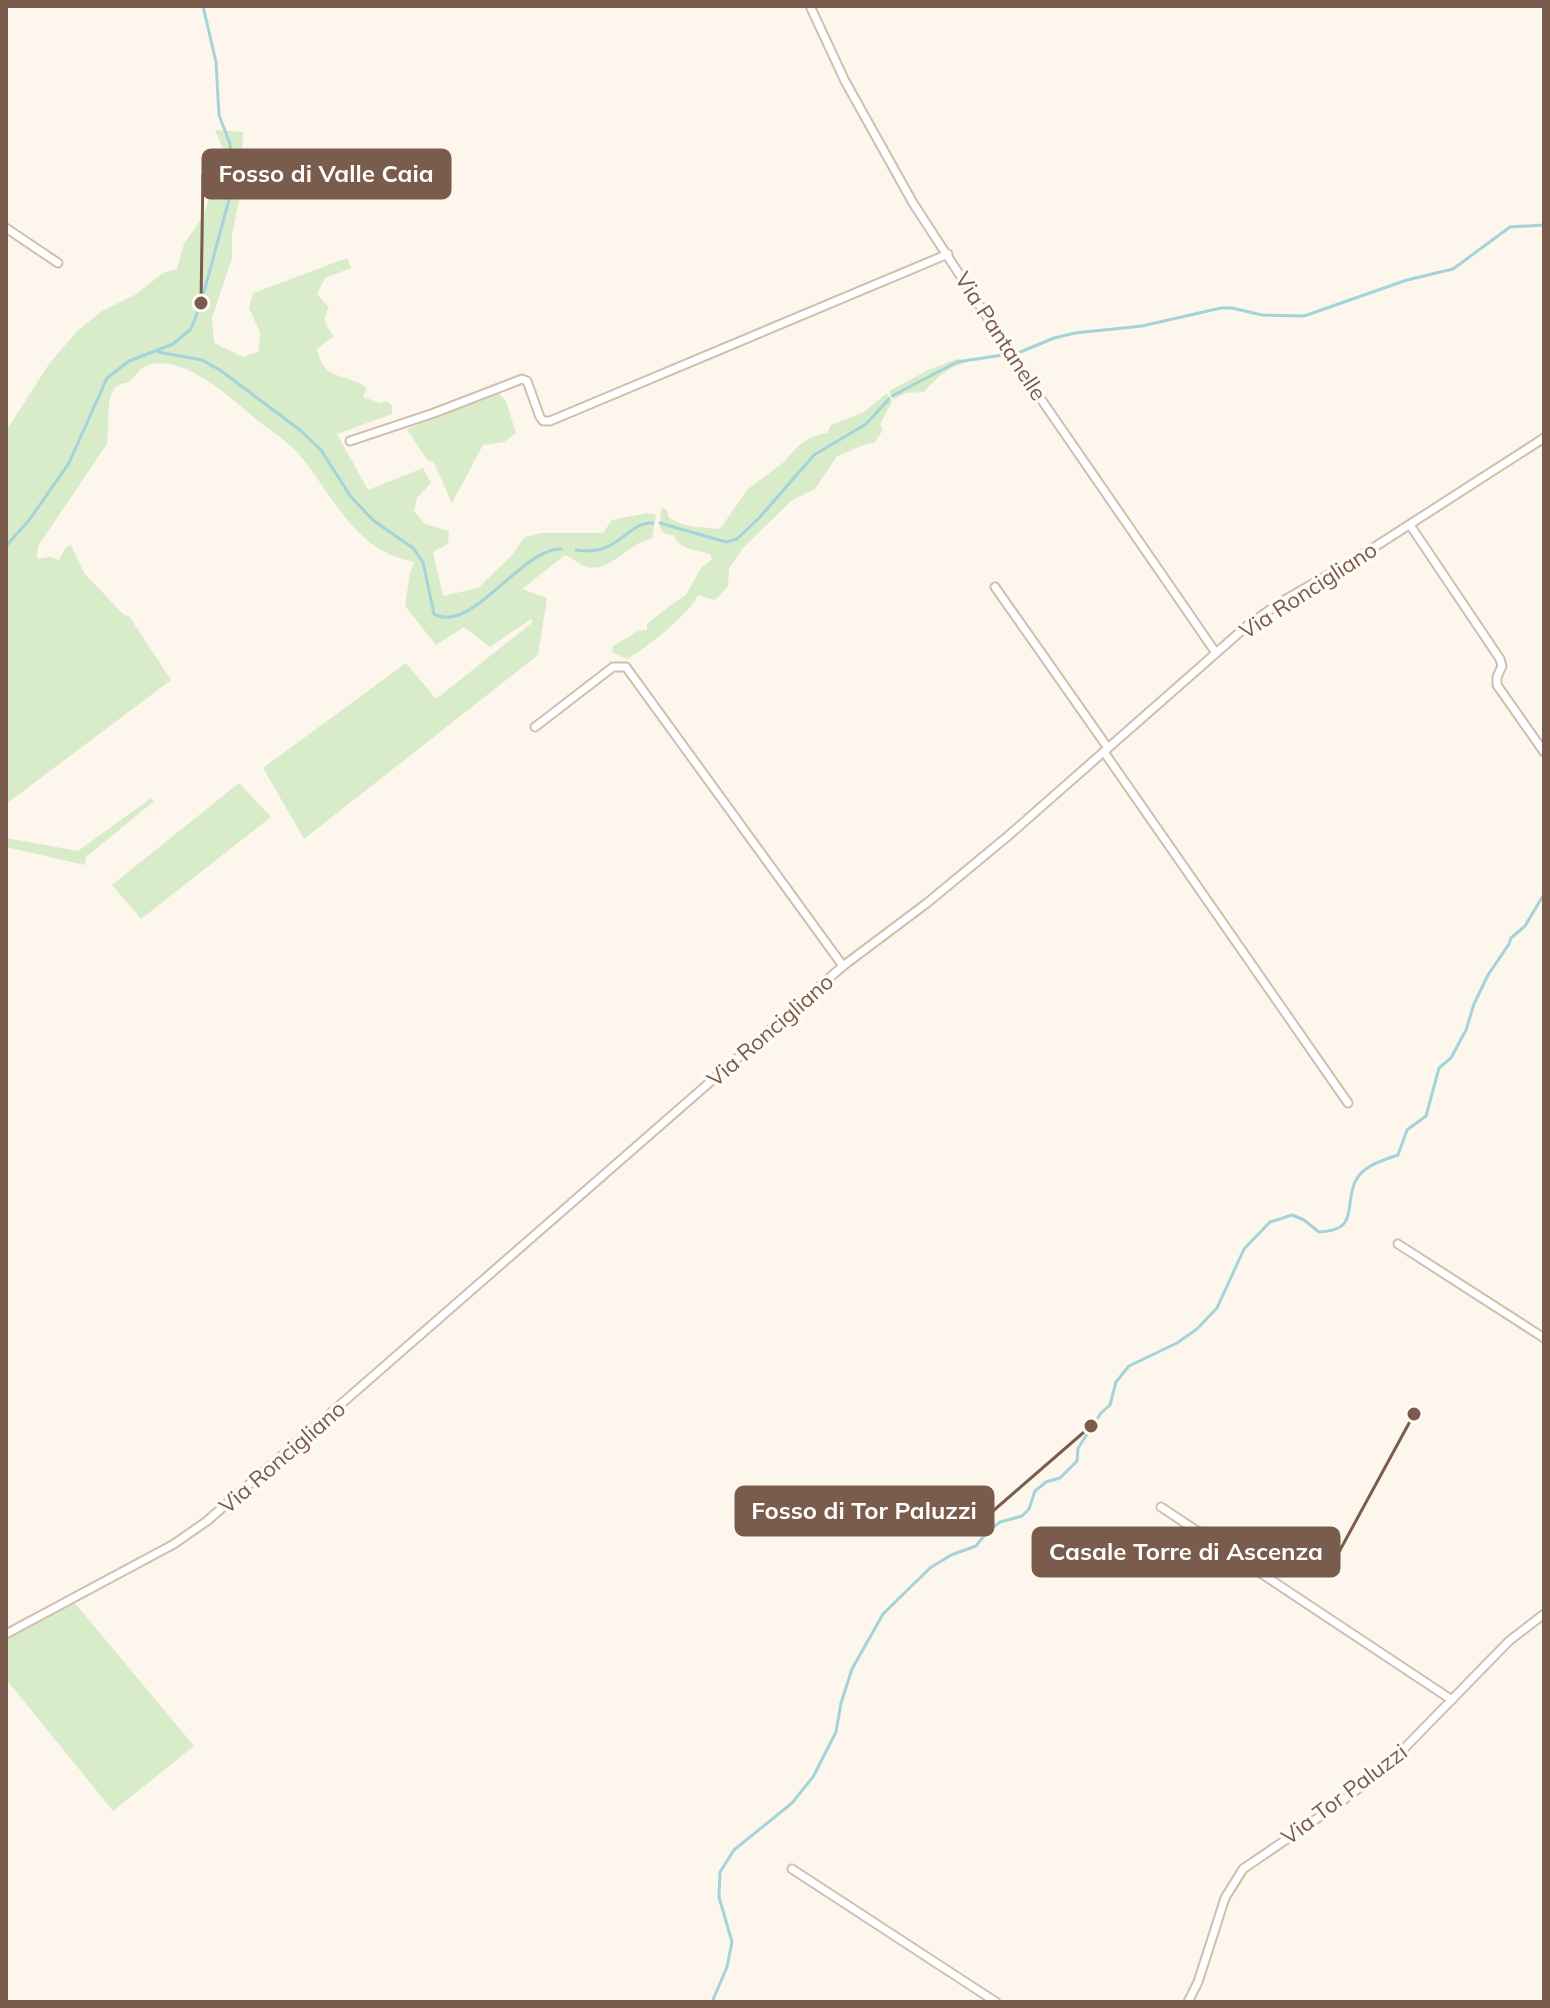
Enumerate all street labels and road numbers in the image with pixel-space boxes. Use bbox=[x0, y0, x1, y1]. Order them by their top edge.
street label: Via Pantanelle bbox=[949, 266, 1053, 406]
street label: Via Roncigliano bbox=[1234, 535, 1382, 645]
street label: Via Roncigliano bbox=[701, 967, 839, 1093]
street label: Via Roncigliano bbox=[213, 1394, 351, 1520]
street label: Via Tor Paluzzi bbox=[1276, 1738, 1412, 1850]

